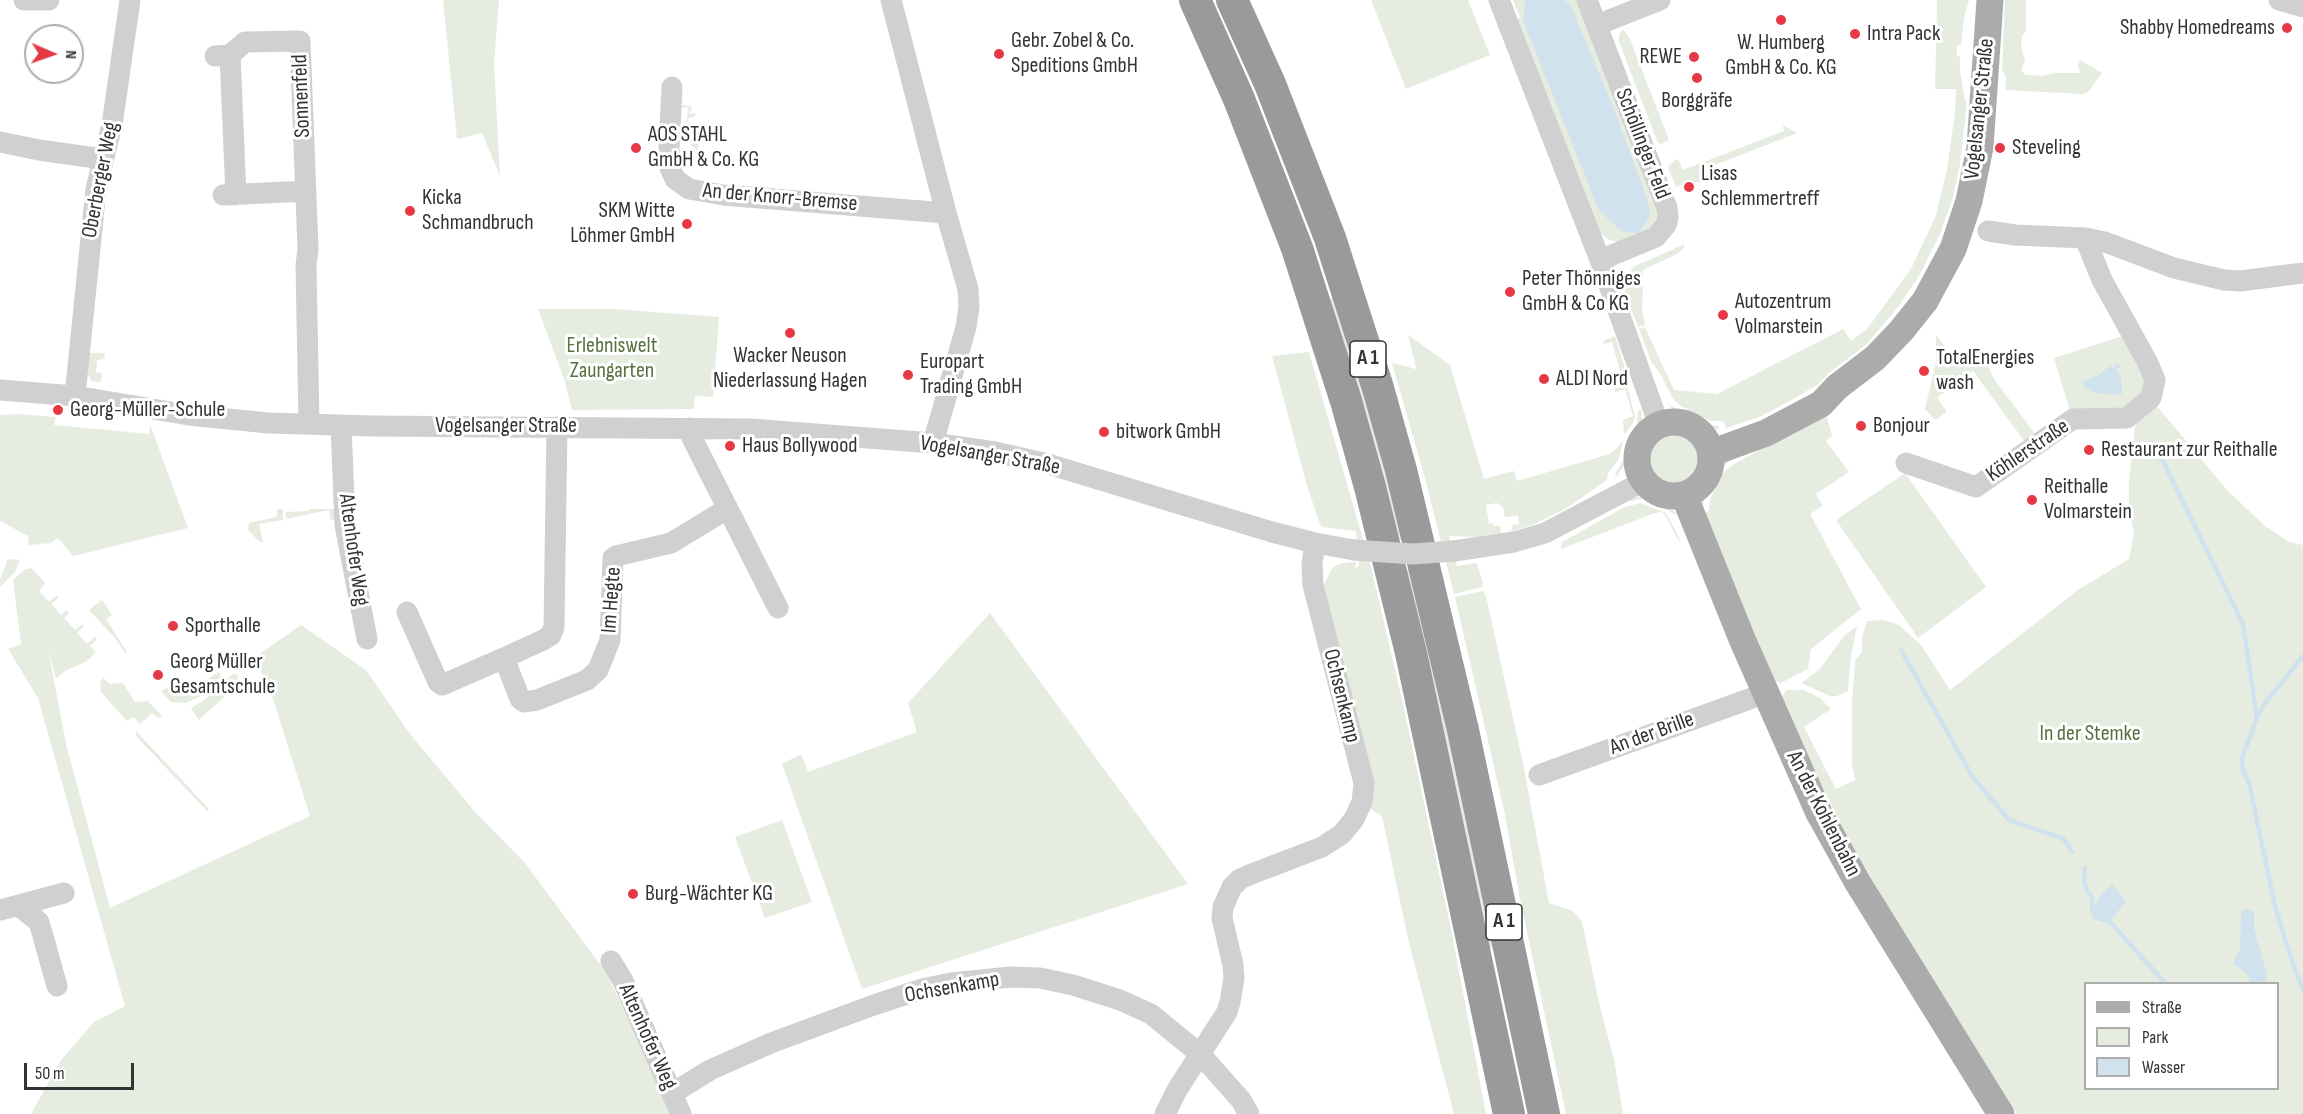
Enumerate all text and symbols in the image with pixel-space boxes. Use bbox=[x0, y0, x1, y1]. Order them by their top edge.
marker: W. Humberg GmbH & Co. KG bbox=[1774, 13, 1788, 27]
place label: Shabby Homedreams bbox=[2120, 15, 2275, 41]
place label: Intra Pack bbox=[1867, 21, 1940, 47]
marker: Shabby Homedreams bbox=[2280, 21, 2294, 35]
north arrow bbox=[24, 24, 84, 84]
marker: Intra Pack bbox=[1848, 27, 1862, 41]
place label: Gebr. Zobel & Co. Speditions GmbH bbox=[1011, 28, 1138, 80]
place label: W. Humberg GmbH & Co. KG bbox=[1725, 30, 1837, 82]
street label: Vogelsanger Straße bbox=[1959, 37, 2001, 181]
place label: REWE bbox=[1639, 44, 1682, 70]
marker: Gebr. Zobel & Co. Speditions GmbH bbox=[992, 47, 1006, 61]
text: N bbox=[61, 50, 80, 59]
marker: REWE bbox=[1687, 50, 1701, 64]
street label: Sonnenfeld bbox=[287, 54, 317, 138]
marker: Borggräfe bbox=[1690, 71, 1704, 85]
street label: Schöllinger Feld bbox=[1609, 85, 1675, 203]
place label: Borggräfe bbox=[1661, 88, 1733, 114]
street label: Oberberger Weg bbox=[77, 120, 125, 240]
place label: AOS STAHL GmbH & Co. KG bbox=[648, 122, 759, 174]
place label: Steveling bbox=[2012, 135, 2081, 161]
marker: AOS STAHL GmbH & Co. KG bbox=[629, 141, 643, 155]
marker: Steveling bbox=[1993, 141, 2007, 155]
place label: Lisas Schlemmertreff bbox=[1701, 161, 1819, 212]
street label: An der Knorr-Bremse bbox=[702, 178, 858, 218]
marker: Lisas Schlemmertreff bbox=[1682, 180, 1696, 194]
place label: Kicka Schmandbruch bbox=[422, 185, 534, 236]
place label: SKM Witte Löhmer GmbH bbox=[570, 198, 675, 249]
marker: Kicka Schmandbruch bbox=[403, 204, 417, 218]
marker: SKM Witte Löhmer GmbH bbox=[680, 217, 694, 231]
place label: Peter Thönniges GmbH & Co KG bbox=[1522, 266, 1641, 318]
marker: Peter Thönniges GmbH & Co KG bbox=[1503, 285, 1517, 299]
place label: Autozentrum Volmarstein bbox=[1735, 289, 1831, 340]
marker: Autozentrum Volmarstein bbox=[1716, 308, 1730, 322]
marker: Wacker Neuson Niederlassung Hagen bbox=[783, 326, 797, 340]
park label: Erlebniswelt Zaungarten bbox=[567, 333, 657, 384]
road number: A 1 bbox=[1350, 341, 1386, 377]
place label: Wacker Neuson Niederlassung Hagen bbox=[713, 343, 867, 394]
place label: TotalEnergies wash bbox=[1936, 345, 2034, 396]
place label: Europart Trading GmbH bbox=[920, 349, 1022, 400]
marker: TotalEnergies wash bbox=[1917, 364, 1931, 378]
place label: ALDI Nord bbox=[1556, 366, 1628, 392]
marker: Europart Trading GmbH bbox=[901, 368, 915, 382]
marker: ALDI Nord bbox=[1537, 372, 1551, 386]
place label: Georg-Müller-Schule bbox=[70, 397, 225, 423]
marker: Georg-Müller-Schule bbox=[51, 403, 65, 417]
street label: Vogelsanger Straße bbox=[435, 413, 577, 439]
place label: Bonjour bbox=[1873, 413, 1930, 439]
street label: Köhlerstraße bbox=[1982, 414, 2074, 488]
place label: bitwork GmbH bbox=[1116, 419, 1221, 445]
marker: Bonjour bbox=[1854, 419, 1868, 433]
marker: bitwork GmbH bbox=[1097, 425, 1111, 439]
street label: Vogelsanger Straße bbox=[918, 431, 1062, 481]
place label: Haus Bollywood bbox=[742, 433, 858, 459]
place label: Restaurant zur Reithalle bbox=[2101, 437, 2277, 463]
marker: Haus Bollywood bbox=[723, 439, 737, 453]
marker: Restaurant zur Reithalle bbox=[2082, 443, 2096, 457]
place label: Reithalle Volmarstein bbox=[2044, 474, 2132, 526]
street label: Altenhofer Weg bbox=[332, 492, 374, 608]
marker: Reithalle Volmarstein bbox=[2025, 493, 2039, 507]
street label: Im Hegte bbox=[597, 566, 627, 634]
place label: Sporthalle bbox=[185, 613, 261, 639]
marker: Sporthalle bbox=[166, 619, 180, 633]
street label: Ochsenkamp bbox=[1317, 647, 1365, 745]
place label: Georg Müller Gesamtschule bbox=[170, 649, 275, 700]
marker: Georg Müller Gesamtschule bbox=[151, 668, 165, 682]
street label: An der Brille bbox=[1606, 707, 1698, 761]
park label: In der Stemke bbox=[2039, 721, 2141, 747]
street label: An der Kohlenbahn bbox=[1780, 747, 1866, 881]
place label: Burg-Wächter KG bbox=[645, 881, 773, 907]
marker: Burg-Wächter KG bbox=[626, 887, 640, 901]
road number: A 1 bbox=[1486, 904, 1522, 940]
street label: Ochsenkamp bbox=[903, 967, 1001, 1009]
street label: Altenhofer Weg bbox=[612, 980, 682, 1094]
legend bbox=[2084, 982, 2279, 1090]
text: Straße bbox=[2142, 997, 2182, 1018]
text: Park bbox=[2142, 1027, 2168, 1048]
scale bar bbox=[27, 1051, 136, 1089]
text: Wasser bbox=[2142, 1057, 2185, 1078]
text: 50 m bbox=[35, 1063, 65, 1084]

